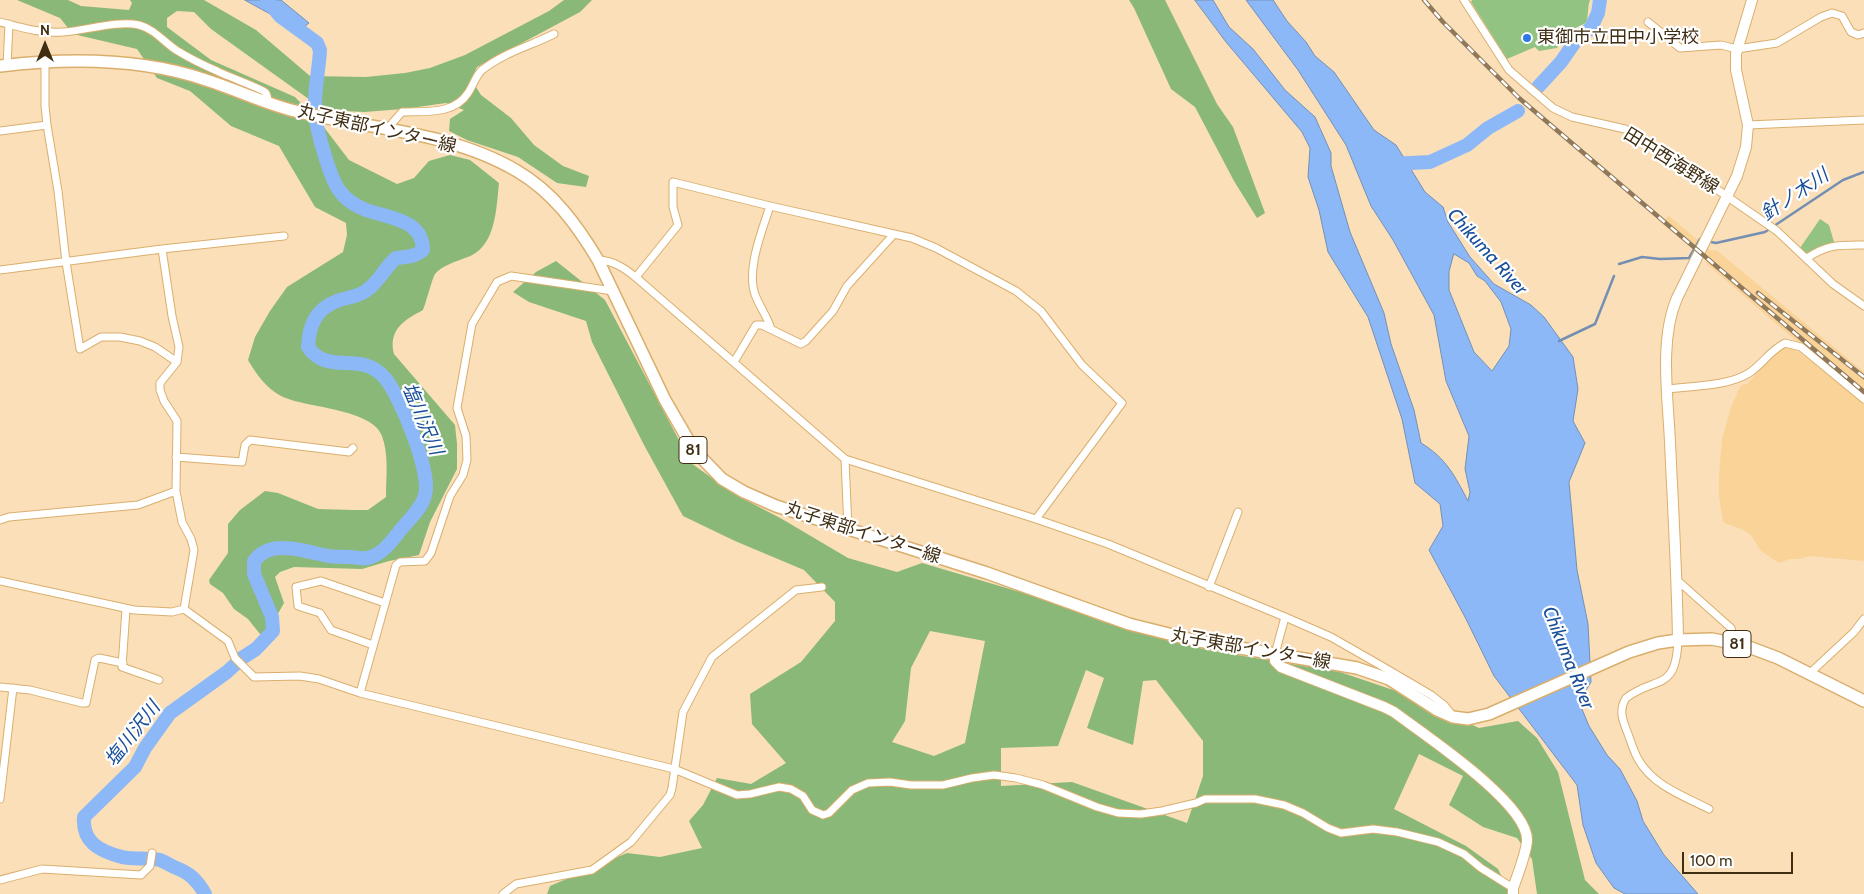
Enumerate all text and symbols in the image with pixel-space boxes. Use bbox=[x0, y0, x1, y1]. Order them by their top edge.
north arrow bbox=[20, 20, 70, 70]
text: N bbox=[40, 21, 50, 39]
place label: 東御市立田中小学校 bbox=[1537, 27, 1699, 49]
marker: 東御市立田中小学校 bbox=[1521, 32, 1533, 44]
street label: 丸子東部インター線 bbox=[296, 100, 458, 158]
street label: 田中西海野線 bbox=[1619, 123, 1723, 199]
water label: 針ノ木川 bbox=[1757, 164, 1833, 226]
water label: Chikuma River bbox=[1442, 204, 1532, 300]
water label: 塩川沢川 bbox=[397, 380, 447, 458]
road number: 81 bbox=[679, 436, 707, 464]
street label: 丸子東部インター線 bbox=[783, 498, 943, 568]
water label: Chikuma River bbox=[1537, 603, 1599, 713]
street label: 丸子東部インター線 bbox=[1169, 624, 1333, 674]
road number: 81 bbox=[1723, 630, 1751, 658]
water label: 塩川沢川 bbox=[101, 697, 165, 771]
scale bar bbox=[1684, 842, 1795, 874]
text: 100 m bbox=[1690, 852, 1732, 870]

